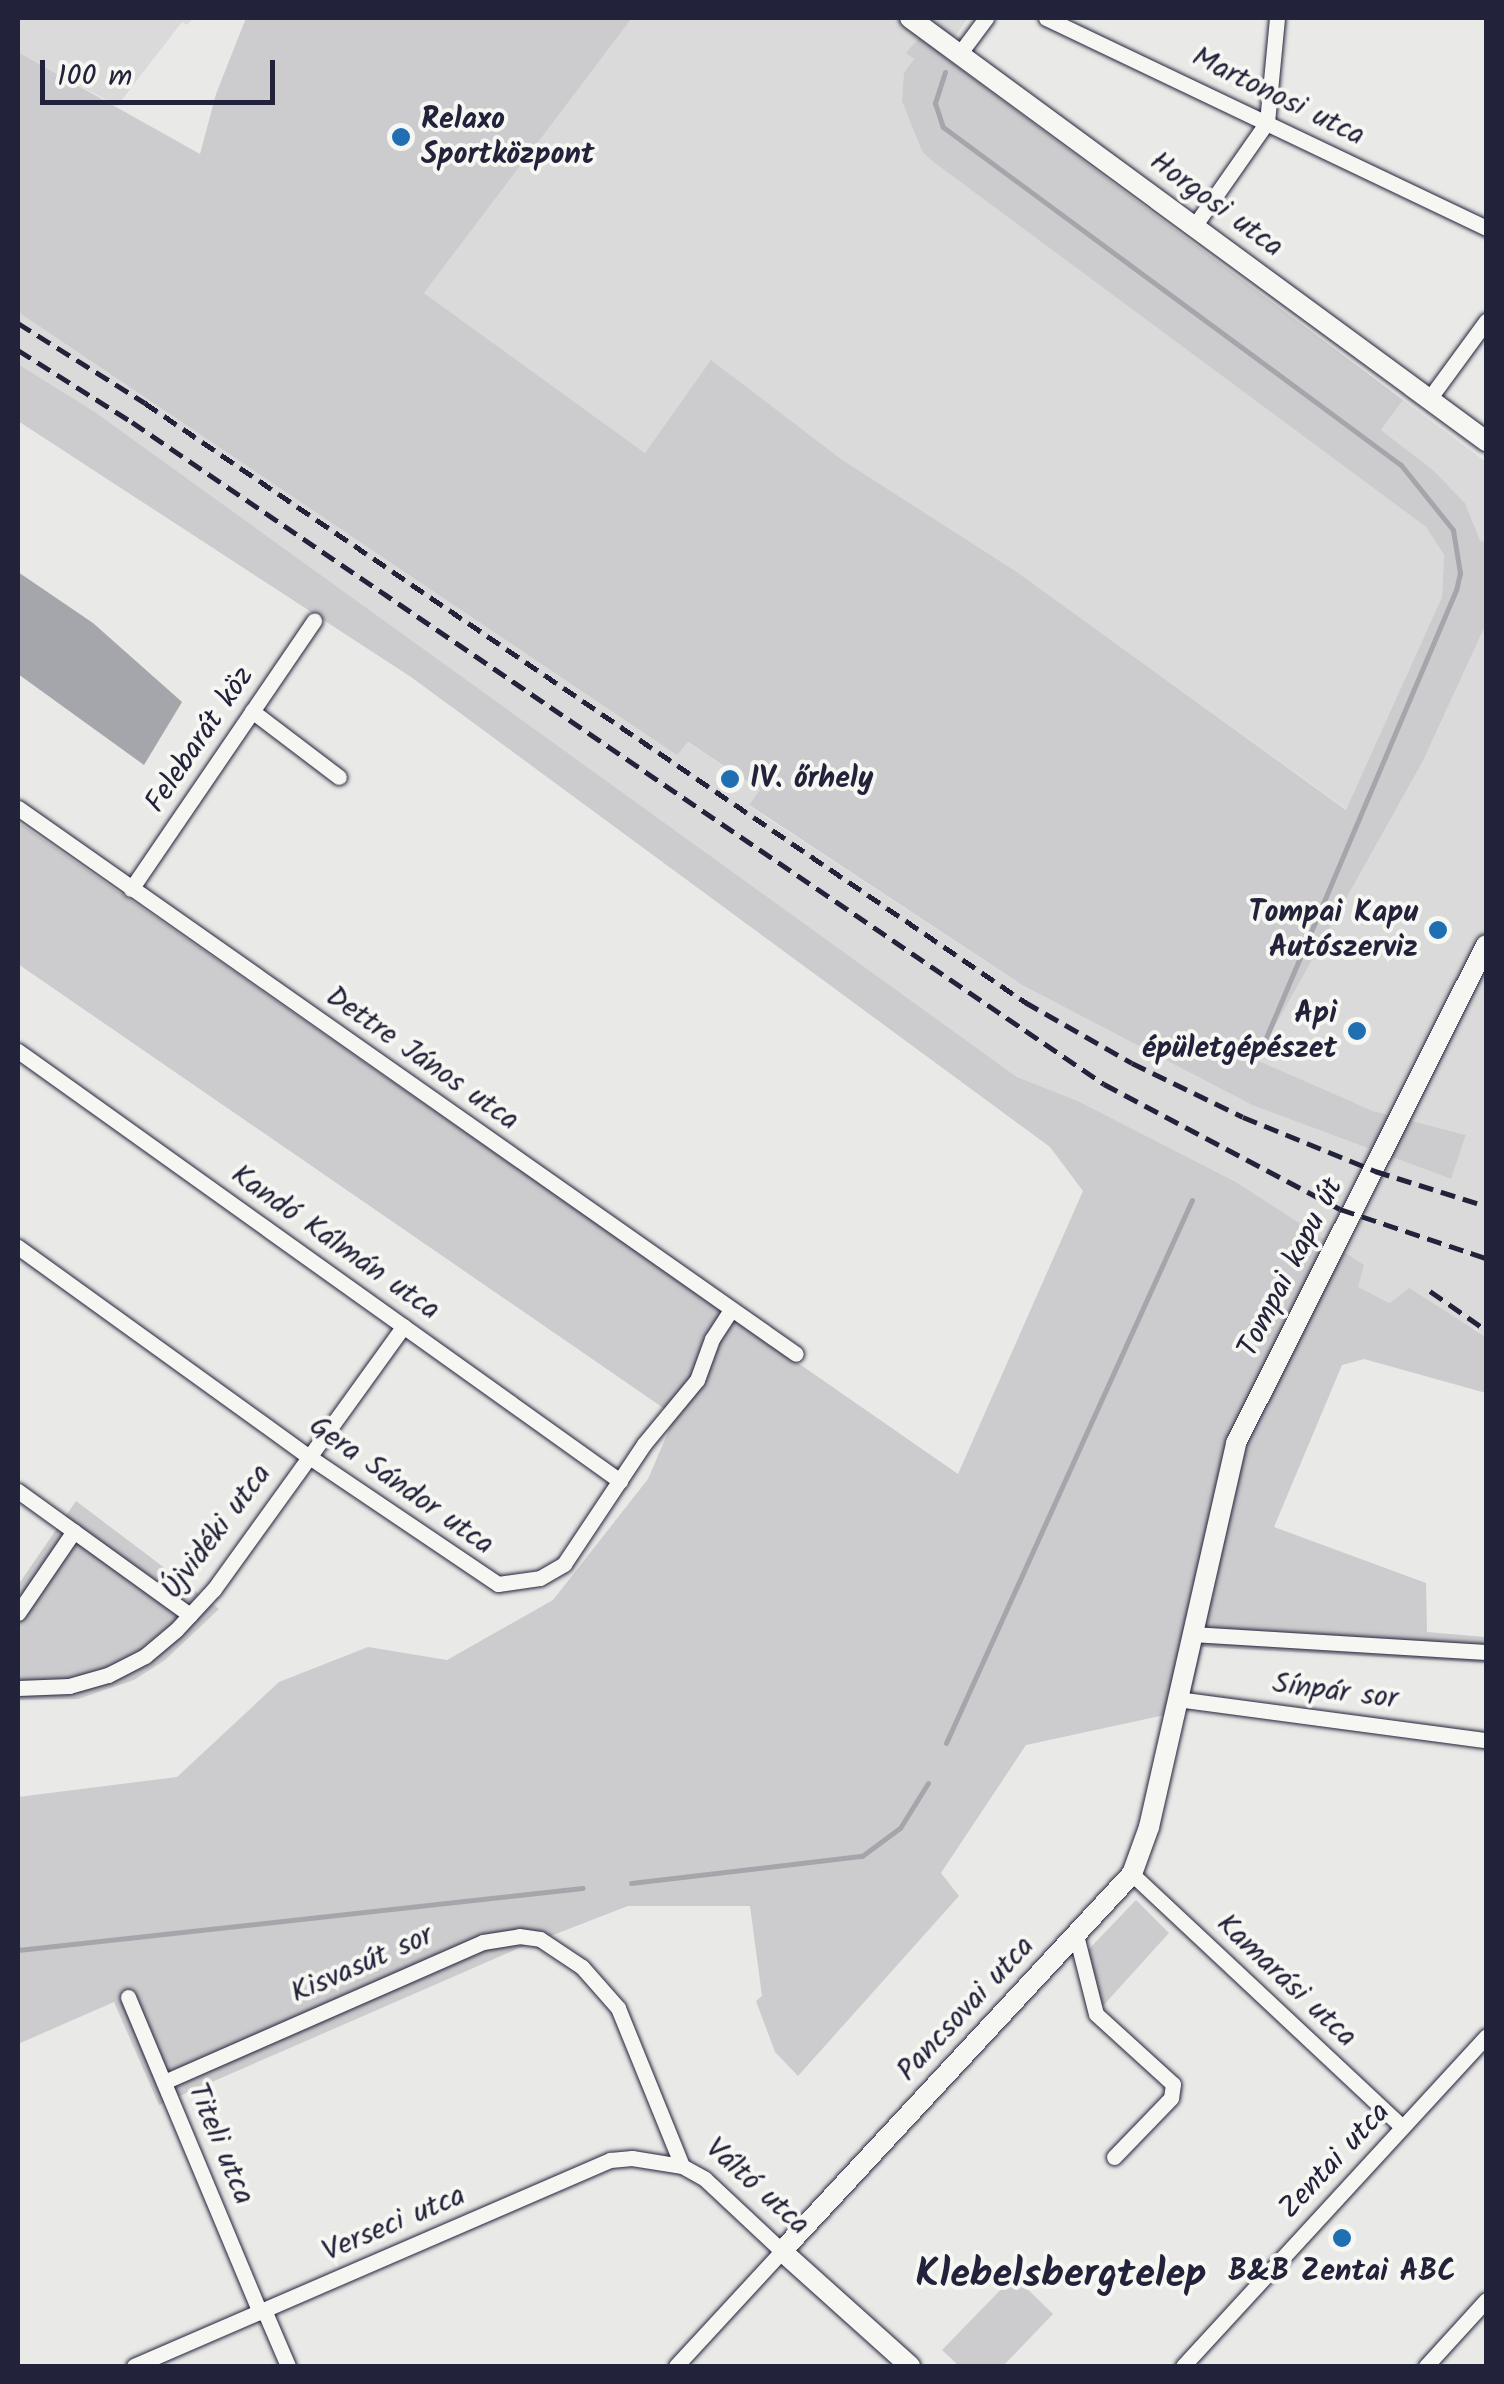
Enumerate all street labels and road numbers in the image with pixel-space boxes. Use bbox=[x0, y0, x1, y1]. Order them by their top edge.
street label: Martonosi utca bbox=[1186, 40, 1370, 154]
street label: Horgosi utca bbox=[1142, 144, 1290, 266]
street label: Felebarát köz bbox=[138, 660, 262, 820]
street label: Dettre János utca bbox=[318, 979, 526, 1139]
street label: Kandó Kálmán utca bbox=[223, 1157, 447, 1329]
street label: Tompai kapu út bbox=[1230, 1173, 1352, 1363]
street label: Gera Sándor utca bbox=[301, 1409, 501, 1563]
street label: Újvidéki utca bbox=[154, 1457, 280, 1607]
street label: Sínpár sor bbox=[1270, 1666, 1400, 1718]
street label: Kamarási utca bbox=[1208, 1907, 1364, 2055]
street label: Kisvasút sor bbox=[285, 1918, 439, 2012]
street label: Pancsovai utca bbox=[890, 1929, 1042, 2089]
street label: Titeli utca bbox=[178, 2078, 262, 2210]
street label: Zentai utca bbox=[1272, 2095, 1398, 2227]
street label: Váltó utca bbox=[697, 2131, 817, 2243]
street label: Verseci utca bbox=[317, 2178, 471, 2270]

